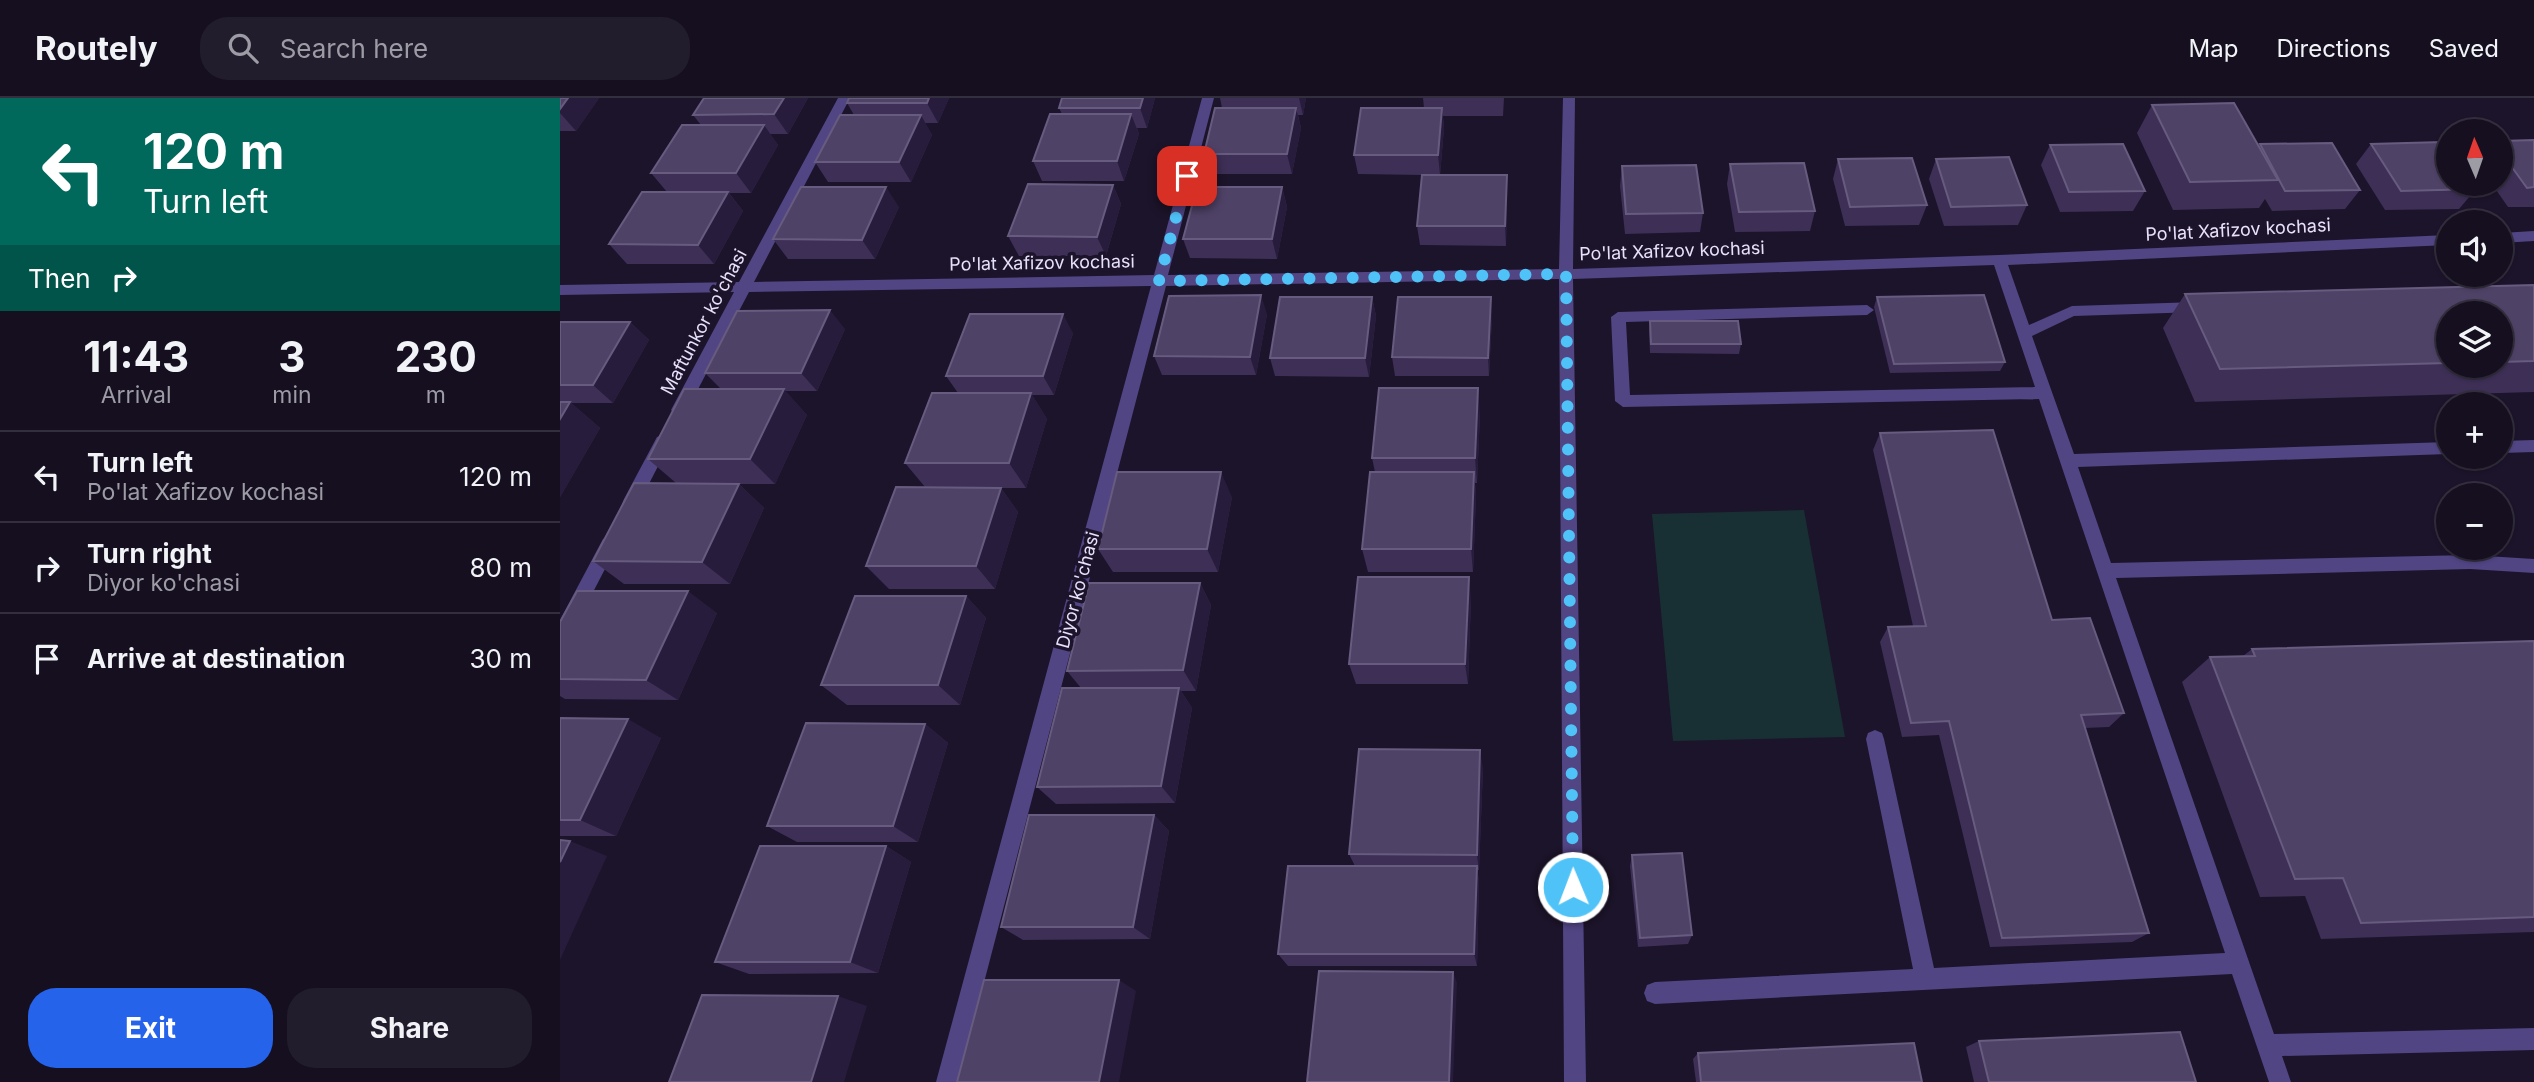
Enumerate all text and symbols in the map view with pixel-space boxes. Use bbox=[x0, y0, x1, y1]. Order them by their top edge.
search box bbox=[200, 17, 690, 80]
text: Routely bbox=[35, 28, 158, 68]
icon: search bbox=[224, 29, 262, 67]
text: Search here bbox=[280, 33, 428, 64]
text: Map bbox=[2189, 34, 2238, 63]
text: Directions bbox=[2276, 34, 2391, 63]
text: Saved bbox=[2429, 34, 2499, 63]
north arrow bbox=[2436, 119, 2513, 196]
map controls bbox=[2436, 119, 2513, 560]
text: 120 m bbox=[143, 122, 284, 181]
icon: left bbox=[28, 126, 119, 217]
pin bbox=[1157, 146, 1217, 206]
icon: arrive bbox=[1168, 157, 1206, 195]
text: Turn left bbox=[143, 182, 268, 221]
button: sound bbox=[2436, 210, 2513, 287]
street label: Po'lat Xafizov kochasi bbox=[2145, 214, 2331, 245]
street label: Po'lat Xafizov kochasi bbox=[1579, 237, 1765, 264]
street label: Maftunkor ko'chasi bbox=[656, 245, 751, 398]
street label: Po'lat Xafizov kochasi bbox=[949, 250, 1135, 275]
icon: right bbox=[105, 259, 143, 297]
text: Then bbox=[28, 263, 91, 294]
button: layers bbox=[2436, 301, 2513, 378]
text: 11:43 bbox=[83, 331, 189, 382]
text: 3 bbox=[278, 331, 305, 382]
text: 230 bbox=[395, 331, 477, 382]
text: Arrival bbox=[101, 381, 172, 409]
text: min bbox=[272, 381, 312, 409]
text: m bbox=[426, 381, 446, 409]
button: + bbox=[2436, 392, 2513, 469]
text: Turn left bbox=[87, 447, 193, 478]
icon: left bbox=[28, 458, 66, 496]
text: 120 m bbox=[459, 461, 532, 492]
text: Po'lat Xafizov kochasi bbox=[87, 478, 324, 506]
button: − bbox=[2436, 483, 2513, 560]
street label: Diyor ko'chasi bbox=[1052, 529, 1103, 650]
text: Turn right bbox=[87, 538, 212, 569]
icon: right bbox=[28, 549, 66, 587]
text: 80 m bbox=[469, 552, 532, 583]
text: Diyor ko'chasi bbox=[87, 569, 240, 597]
icon: arrive bbox=[28, 640, 66, 678]
text: Arrive at destination bbox=[87, 643, 346, 674]
text: 30 m bbox=[469, 643, 532, 674]
position arrow bbox=[1536, 850, 1610, 924]
button: Exit bbox=[28, 988, 273, 1068]
button: Share bbox=[287, 988, 532, 1068]

